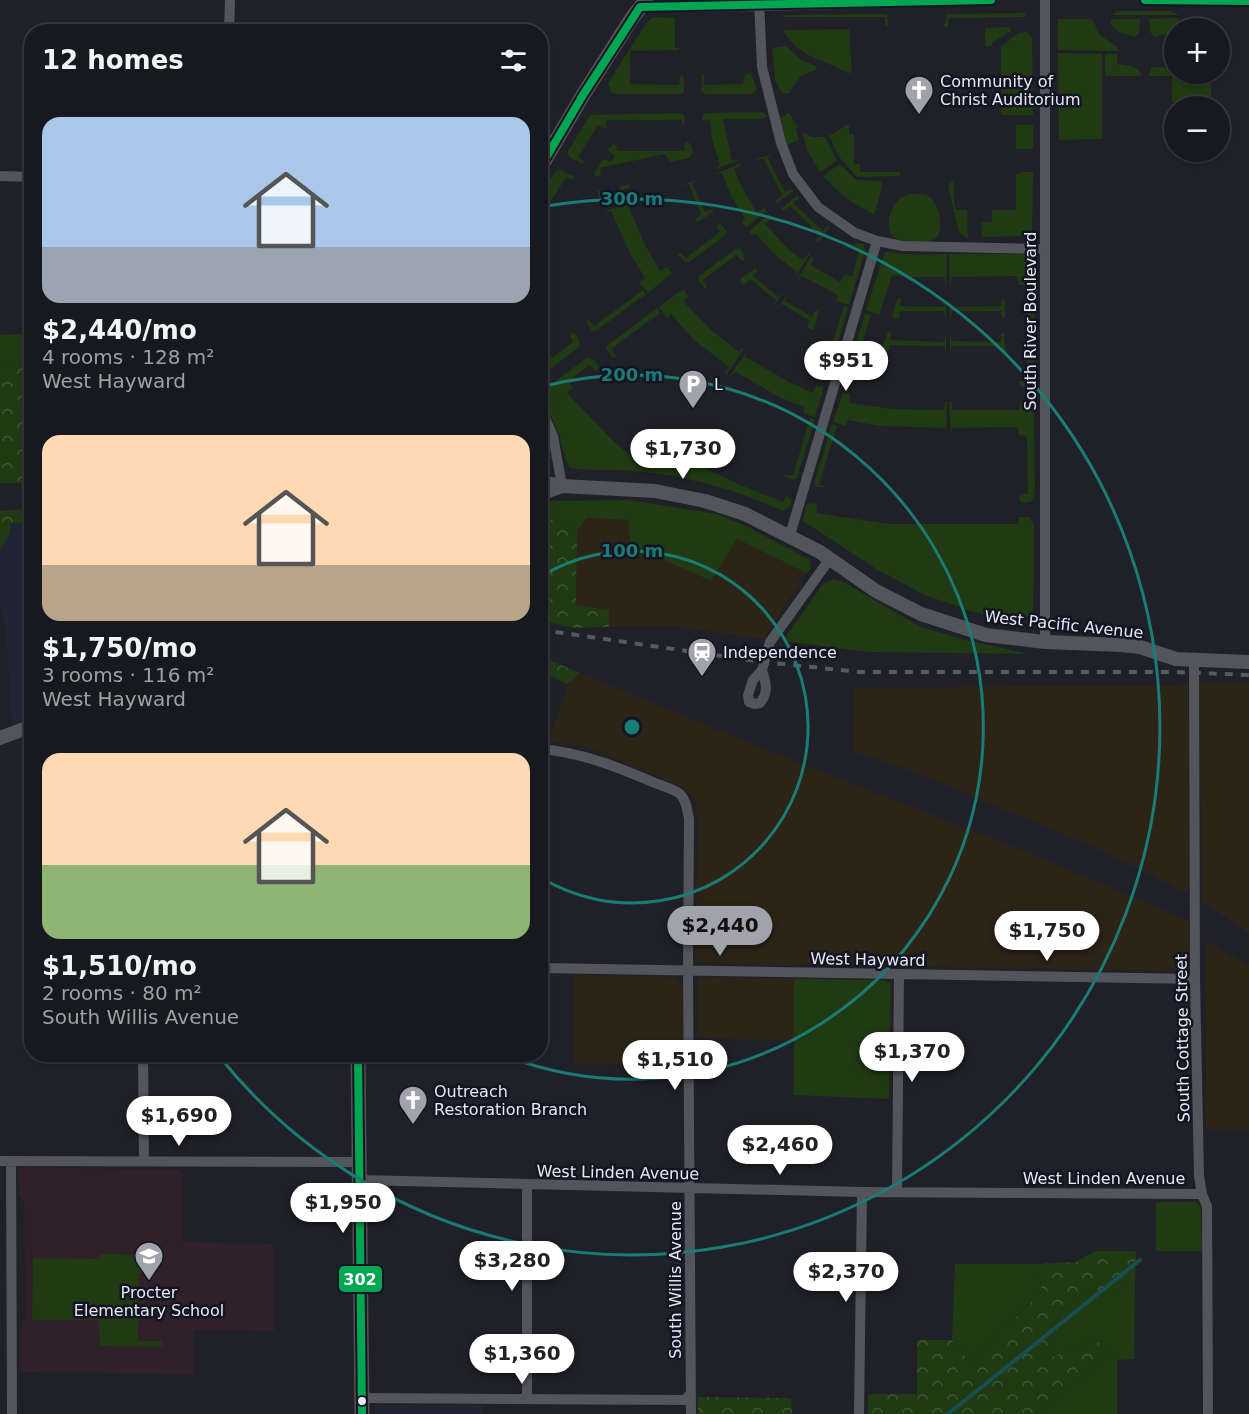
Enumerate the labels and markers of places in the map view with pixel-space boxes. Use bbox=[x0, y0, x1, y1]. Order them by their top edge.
place label: Community of Christ Auditorium bbox=[940, 72, 1081, 109]
church icon: Community of Christ Auditorium bbox=[903, 74, 935, 116]
pin: $951 bbox=[810, 341, 882, 392]
parking icon: L bbox=[677, 368, 709, 410]
place label: L bbox=[714, 375, 723, 394]
pin: $1,730 bbox=[634, 429, 732, 480]
station icon: Independence bbox=[686, 636, 718, 678]
place label: Independence bbox=[723, 643, 837, 662]
centre of rings bbox=[622, 717, 642, 737]
pin: $2,440 bbox=[671, 906, 769, 957]
pin: $1,750 bbox=[998, 911, 1096, 962]
pin: $1,370 bbox=[863, 1032, 961, 1083]
pin: $1,510 bbox=[626, 1040, 724, 1091]
place label: Outreach Restoration Branch bbox=[434, 1082, 587, 1119]
church icon: Outreach Restoration Branch bbox=[397, 1084, 429, 1126]
pin: $1,690 bbox=[130, 1096, 228, 1147]
pin: $2,460 bbox=[731, 1125, 829, 1176]
pin: $1,950 bbox=[294, 1183, 392, 1234]
school or university icon: Procter Elementary School bbox=[133, 1240, 165, 1282]
pin: $3,280 bbox=[463, 1241, 561, 1292]
pin: $2,370 bbox=[797, 1252, 895, 1303]
place label: Procter Elementary School bbox=[74, 1283, 224, 1320]
pin: $1,360 bbox=[473, 1334, 571, 1385]
unlabelled marker bbox=[356, 1395, 368, 1407]

